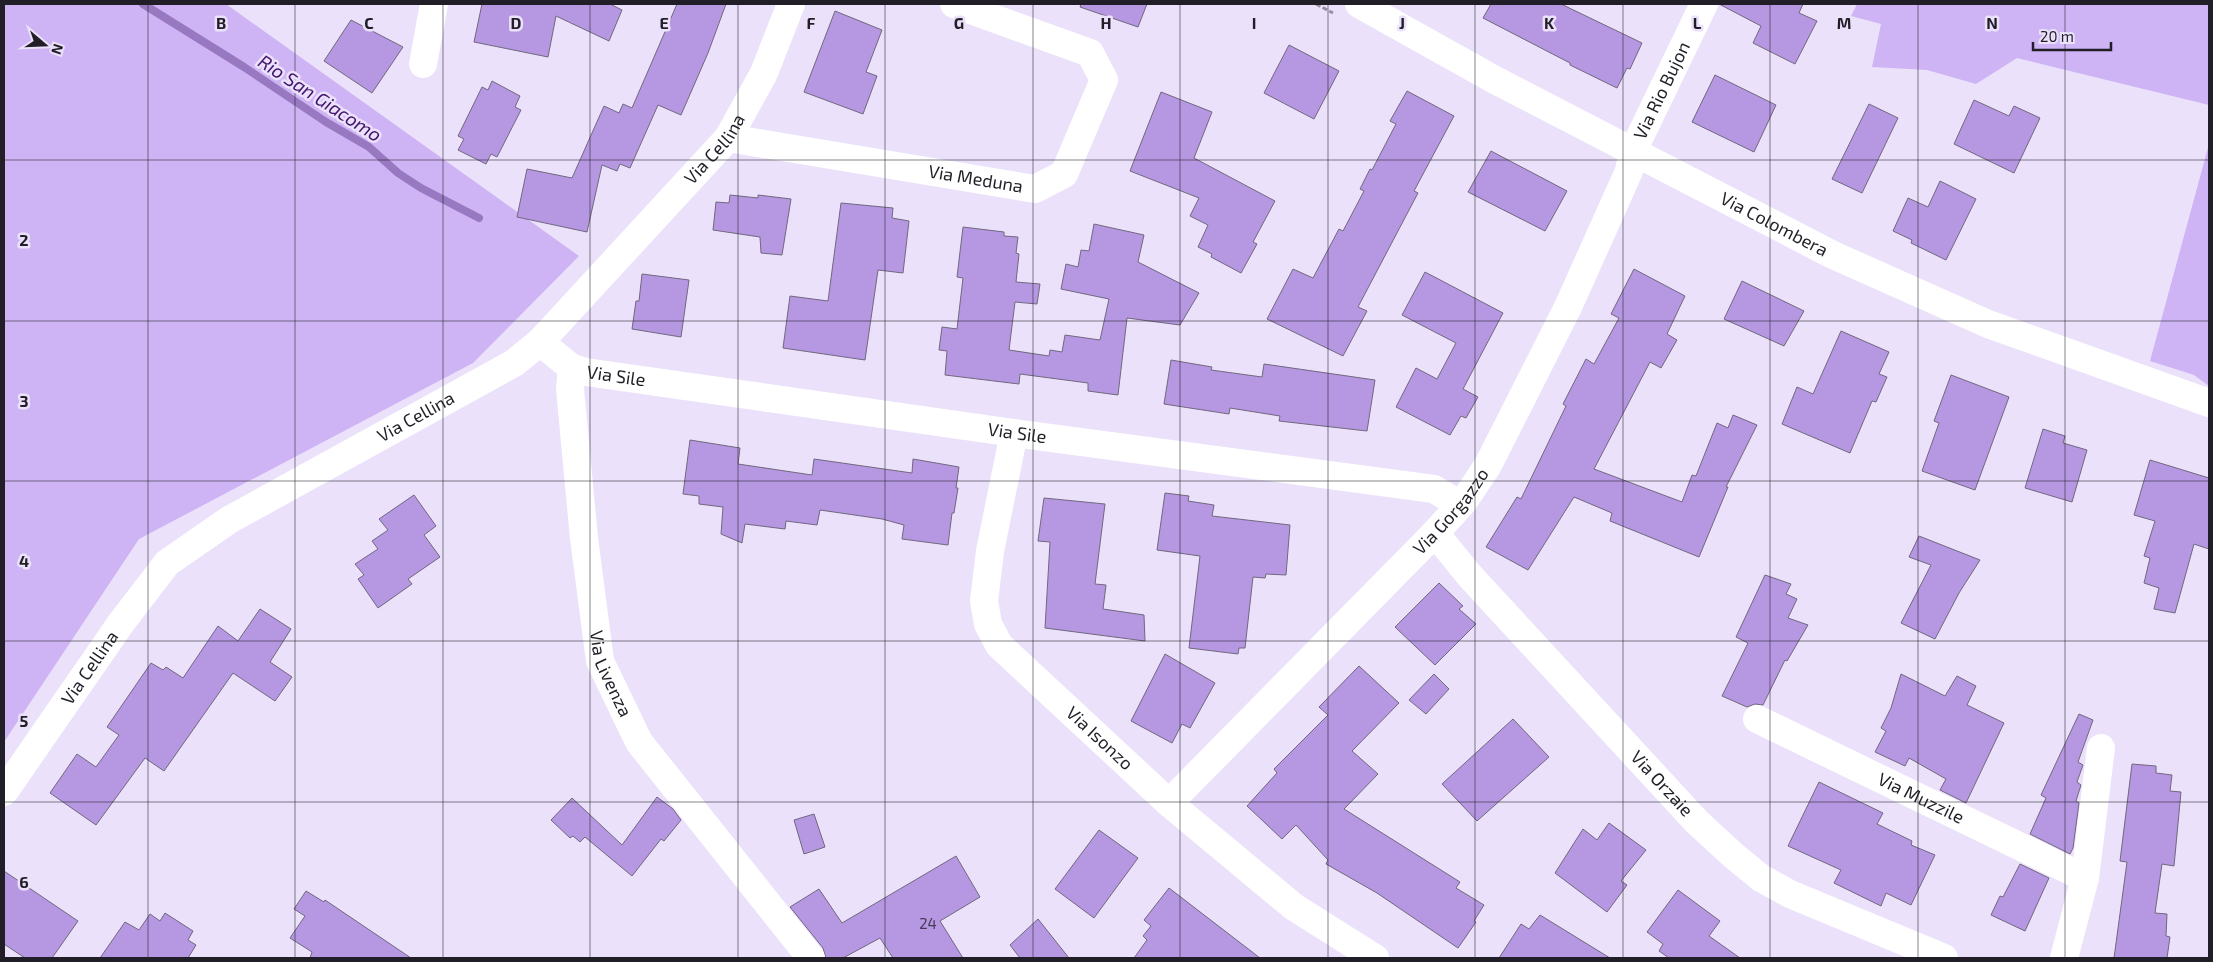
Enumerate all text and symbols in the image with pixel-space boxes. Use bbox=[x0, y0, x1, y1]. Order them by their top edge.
text: B bbox=[216, 13, 226, 32]
text: C bbox=[364, 13, 374, 32]
text: D bbox=[511, 13, 522, 32]
text: E bbox=[659, 13, 669, 32]
text: F bbox=[807, 13, 816, 32]
text: G bbox=[954, 13, 964, 32]
text: H bbox=[1100, 13, 1112, 32]
text: I bbox=[1252, 13, 1256, 32]
text: J bbox=[1399, 13, 1405, 32]
text: K bbox=[1544, 13, 1555, 32]
text: L bbox=[1693, 13, 1702, 32]
text: M bbox=[1837, 13, 1851, 32]
text: N bbox=[1986, 13, 1998, 32]
north arrow bbox=[20, 20, 70, 70]
scale bar bbox=[2033, 20, 2110, 52]
text: 20 m bbox=[2040, 27, 2074, 45]
street label: Via Rio Bujon bbox=[1628, 38, 1694, 143]
text: N bbox=[48, 42, 67, 57]
water label: Rio San Giacomo bbox=[254, 49, 386, 146]
street label: Via Cellina bbox=[679, 110, 749, 188]
street label: Via Meduna bbox=[927, 159, 1025, 197]
street label: Via Colombera bbox=[1717, 187, 1832, 261]
text: 2 bbox=[19, 230, 29, 249]
street label: Via Sile bbox=[586, 360, 647, 390]
street label: Via Cellina bbox=[373, 386, 458, 446]
text: 3 bbox=[19, 391, 29, 410]
street label: Via Sile bbox=[986, 417, 1048, 447]
street label: Via Gorgazzo bbox=[1408, 464, 1493, 559]
text: 4 bbox=[19, 551, 29, 570]
street label: Via Cellina bbox=[56, 626, 122, 708]
street label: Via Livenza bbox=[586, 629, 637, 720]
street label: Via Isonzo bbox=[1062, 701, 1138, 774]
text: 5 bbox=[20, 711, 29, 730]
street label: Via Orzaie bbox=[1627, 745, 1698, 820]
street label: Via Muzzile bbox=[1874, 767, 1968, 828]
text: 6 bbox=[19, 872, 29, 891]
house number: 24 bbox=[919, 914, 937, 932]

